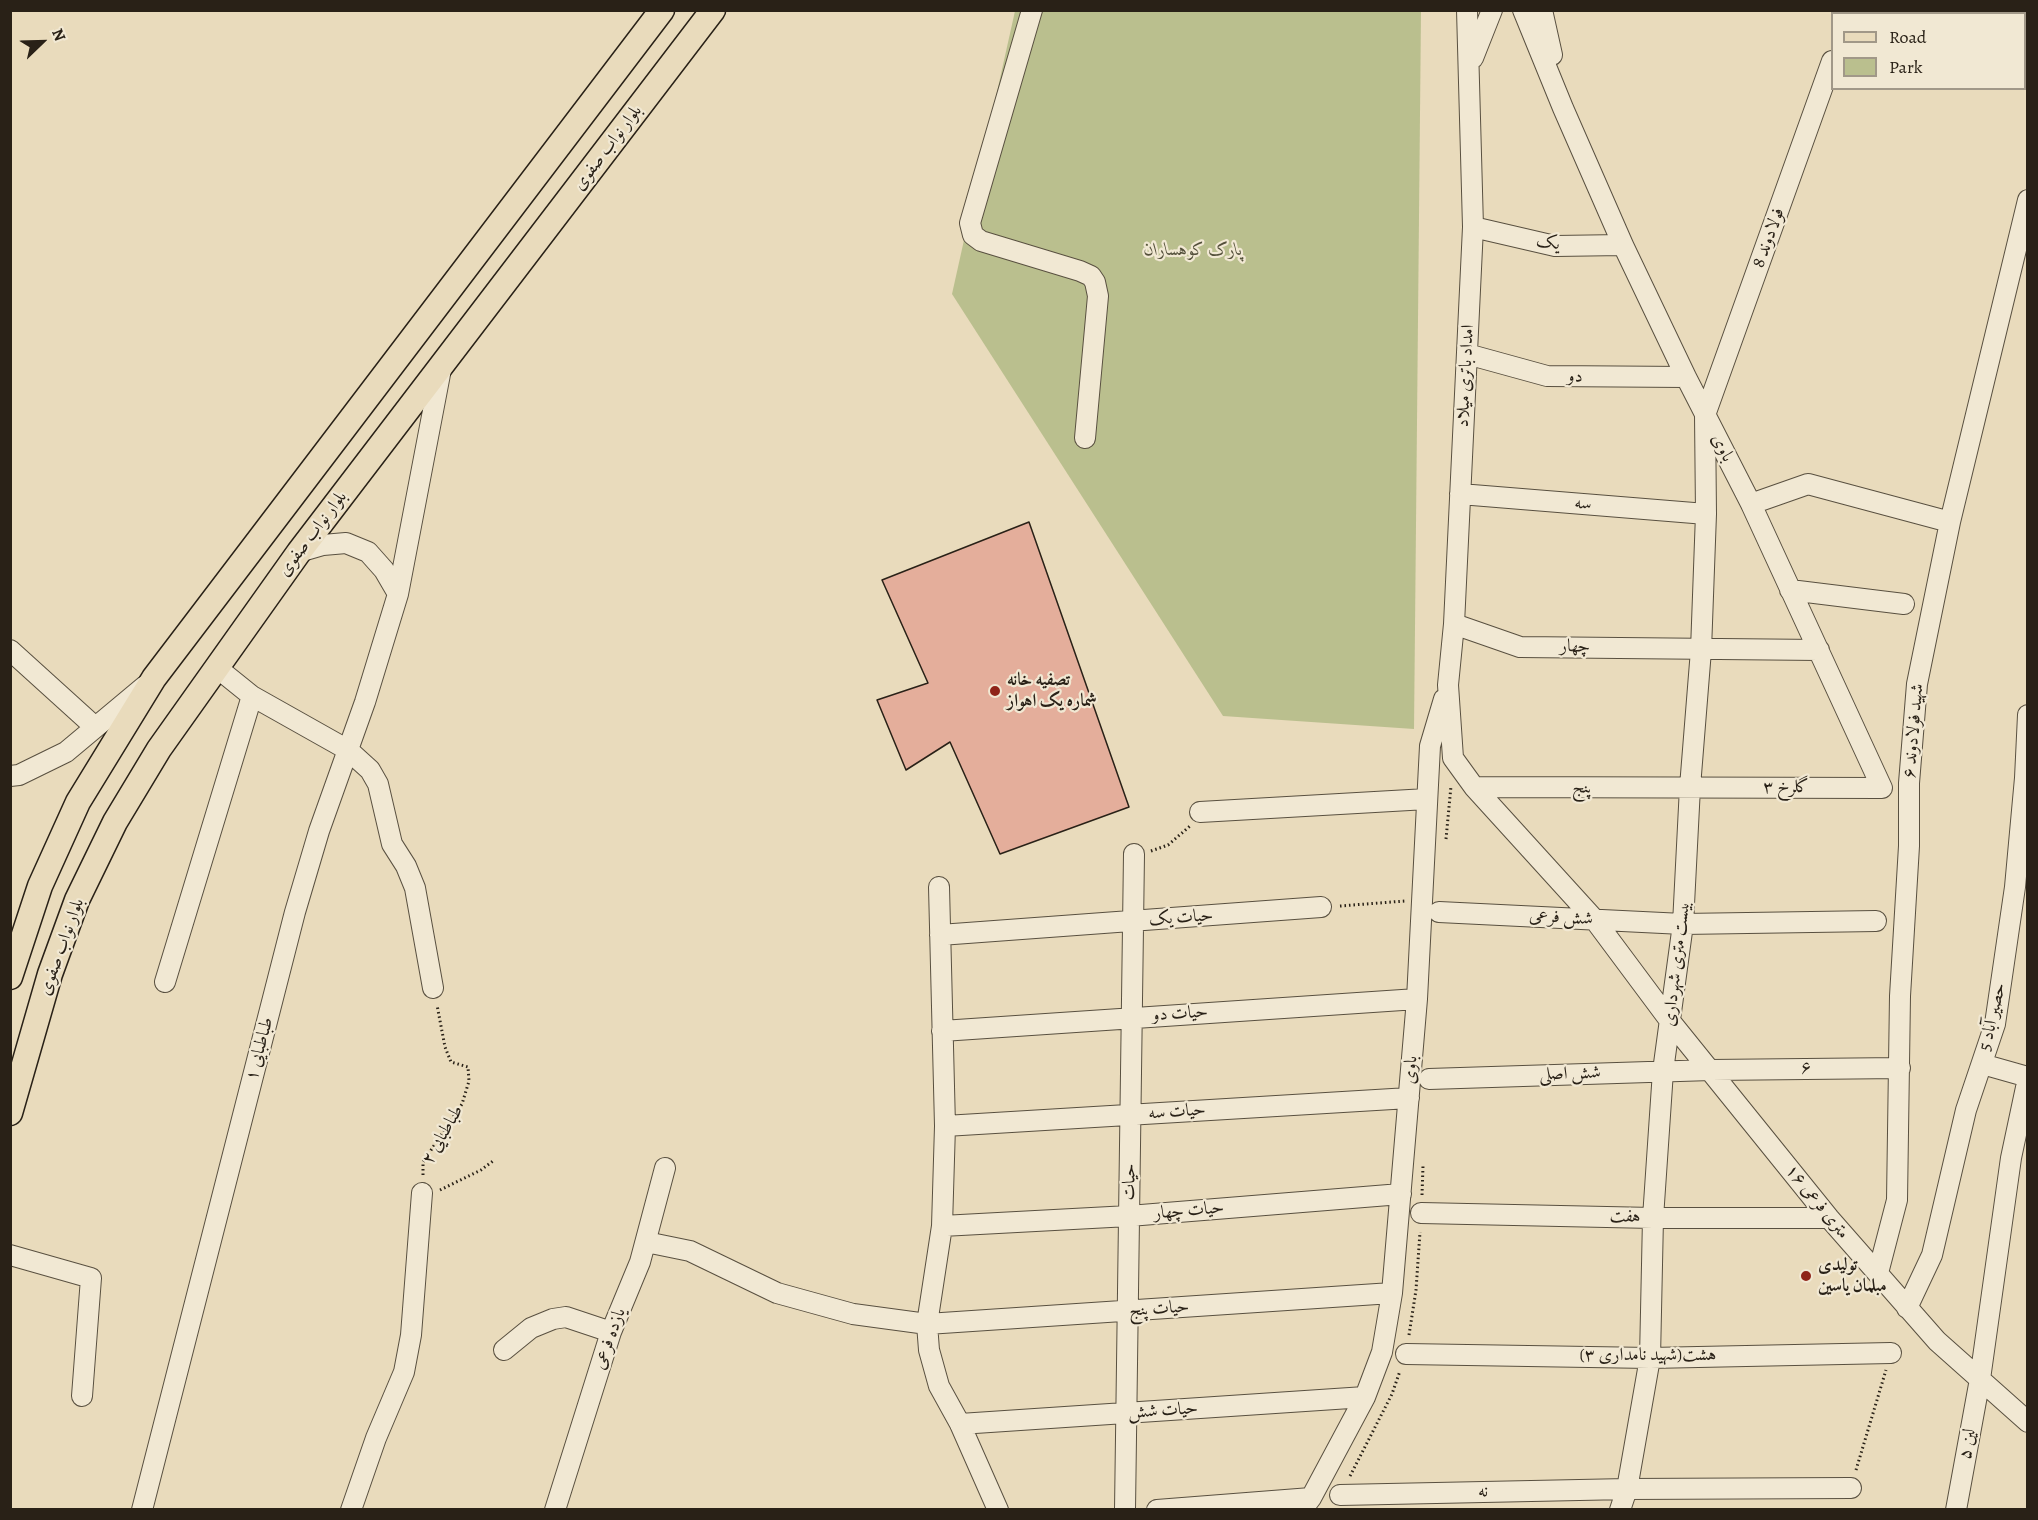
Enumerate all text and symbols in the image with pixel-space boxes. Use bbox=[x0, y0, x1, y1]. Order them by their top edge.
north arrow bbox=[12, 12, 72, 72]
legend bbox=[1831, 12, 2026, 90]
text: N bbox=[46, 25, 71, 45]
text: Road bbox=[1889, 25, 1926, 49]
text: Park bbox=[1889, 55, 1923, 79]
street label: بلوار نواب صفوی bbox=[569, 101, 647, 195]
street label: فولادوند 8 bbox=[1748, 205, 1790, 271]
street label: یک bbox=[1535, 230, 1561, 256]
park label: پارک کوهساران bbox=[1144, 240, 1242, 262]
street label: امداد باتری میلاد bbox=[1453, 324, 1479, 428]
street label: دو bbox=[1567, 366, 1583, 388]
street label: باوی bbox=[1706, 430, 1738, 466]
street label: بلوار نواب صفوی bbox=[274, 487, 352, 581]
street label: سه bbox=[1574, 492, 1592, 516]
street label: چهار bbox=[1560, 636, 1590, 658]
place label: تصفیه خانه شماره یک اهواز bbox=[1007, 670, 1097, 712]
street label: شهید فولادوند ۶ bbox=[1899, 683, 1929, 779]
marker: تصفیه خانه شماره یک اهواز bbox=[988, 684, 1002, 698]
street label: پنج bbox=[1572, 777, 1592, 799]
street label: گلرخ ۳ bbox=[1763, 777, 1809, 799]
street label: بلوار نواب صفوی bbox=[34, 896, 90, 998]
street label: بیست متری شهرداری bbox=[1659, 900, 1695, 1028]
street label: حیات یک bbox=[1148, 905, 1214, 931]
street label: شش فرعی bbox=[1528, 906, 1594, 930]
street label: حصیر آباد 5 bbox=[1975, 981, 2011, 1053]
street label: حیات دو bbox=[1151, 1001, 1209, 1027]
street label: طباطبایی ۱ bbox=[241, 1015, 279, 1083]
street label: باوی bbox=[1399, 1055, 1423, 1085]
street label: ۶ bbox=[1801, 1058, 1811, 1080]
street label: شش اصلی bbox=[1539, 1062, 1601, 1086]
street label: حیات سه bbox=[1148, 1099, 1206, 1125]
street label: طباطبایی ۲ bbox=[417, 1102, 469, 1168]
street label: ۱۶ متری فرعی bbox=[1780, 1160, 1854, 1244]
street label: حیات bbox=[1119, 1163, 1141, 1201]
street label: حیات چهار bbox=[1153, 1197, 1225, 1225]
street label: هفت bbox=[1609, 1206, 1641, 1228]
place label: تولیدی مبلمان یاسین bbox=[1818, 1255, 1887, 1298]
marker: تولیدی مبلمان یاسین bbox=[1799, 1269, 1813, 1283]
street label: حیات پنج bbox=[1128, 1296, 1190, 1322]
street label: یازده فرعی bbox=[589, 1305, 631, 1373]
street label: هشت(شهید نامداری ۳) bbox=[1580, 1345, 1716, 1367]
street label: حیات شش bbox=[1127, 1398, 1199, 1424]
street label: لین ۵ bbox=[1955, 1427, 1981, 1461]
street label: نه bbox=[1478, 1481, 1488, 1503]

